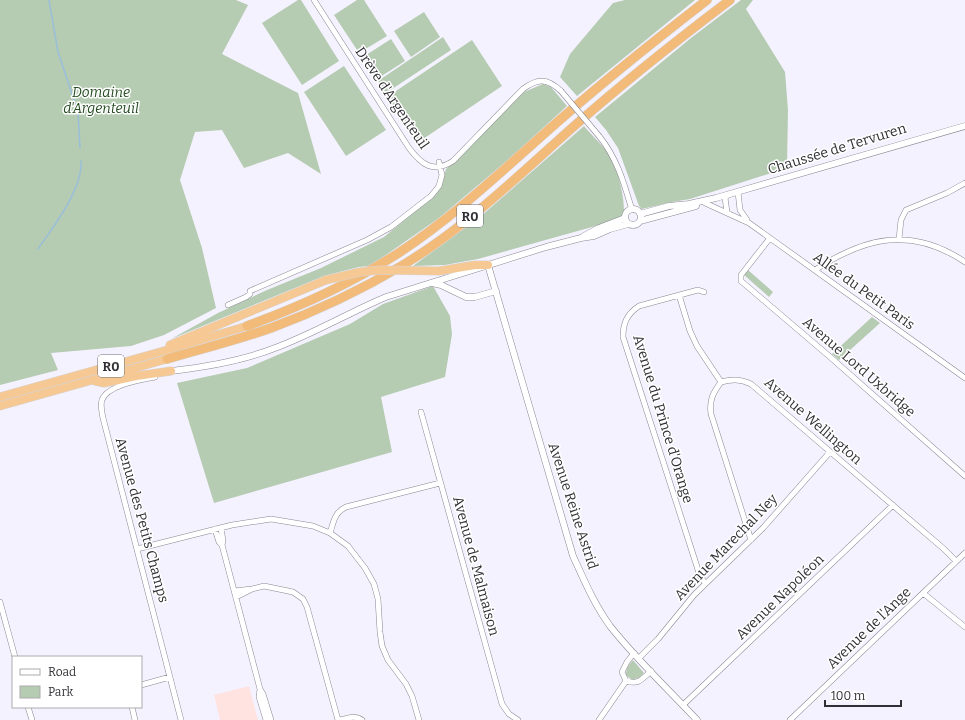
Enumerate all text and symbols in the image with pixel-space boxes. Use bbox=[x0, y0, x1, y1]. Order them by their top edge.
street label: Drève d'Argenteuil bbox=[351, 44, 433, 152]
park label: Domaine d'Argenteuil bbox=[63, 84, 139, 117]
street label: Chaussée de Tervuren bbox=[766, 120, 908, 178]
road number: R0 bbox=[457, 205, 483, 227]
street label: Allée du Petit Paris bbox=[810, 249, 918, 333]
street label: Avenue Lord Uxbridge bbox=[799, 313, 919, 421]
street label: Avenue du Prince d'Orange bbox=[629, 333, 697, 505]
road number: R0 bbox=[98, 355, 124, 377]
street label: Avenue Wellington bbox=[761, 374, 865, 468]
street label: Avenue des Petits Champs bbox=[112, 436, 172, 604]
street label: Avenue Reine Astrid bbox=[545, 441, 601, 571]
street label: Avenue Marechal Ney bbox=[671, 490, 782, 604]
street label: Avenue de Malmaison bbox=[449, 494, 503, 638]
street label: Avenue Napoléon bbox=[733, 551, 828, 643]
street label: Avenue de l'Ange bbox=[823, 584, 915, 672]
legend bbox=[12, 656, 142, 708]
text: Road bbox=[48, 665, 76, 679]
scale bar bbox=[825, 682, 901, 708]
text: Park bbox=[48, 685, 74, 699]
text: 100 m bbox=[831, 689, 866, 703]

